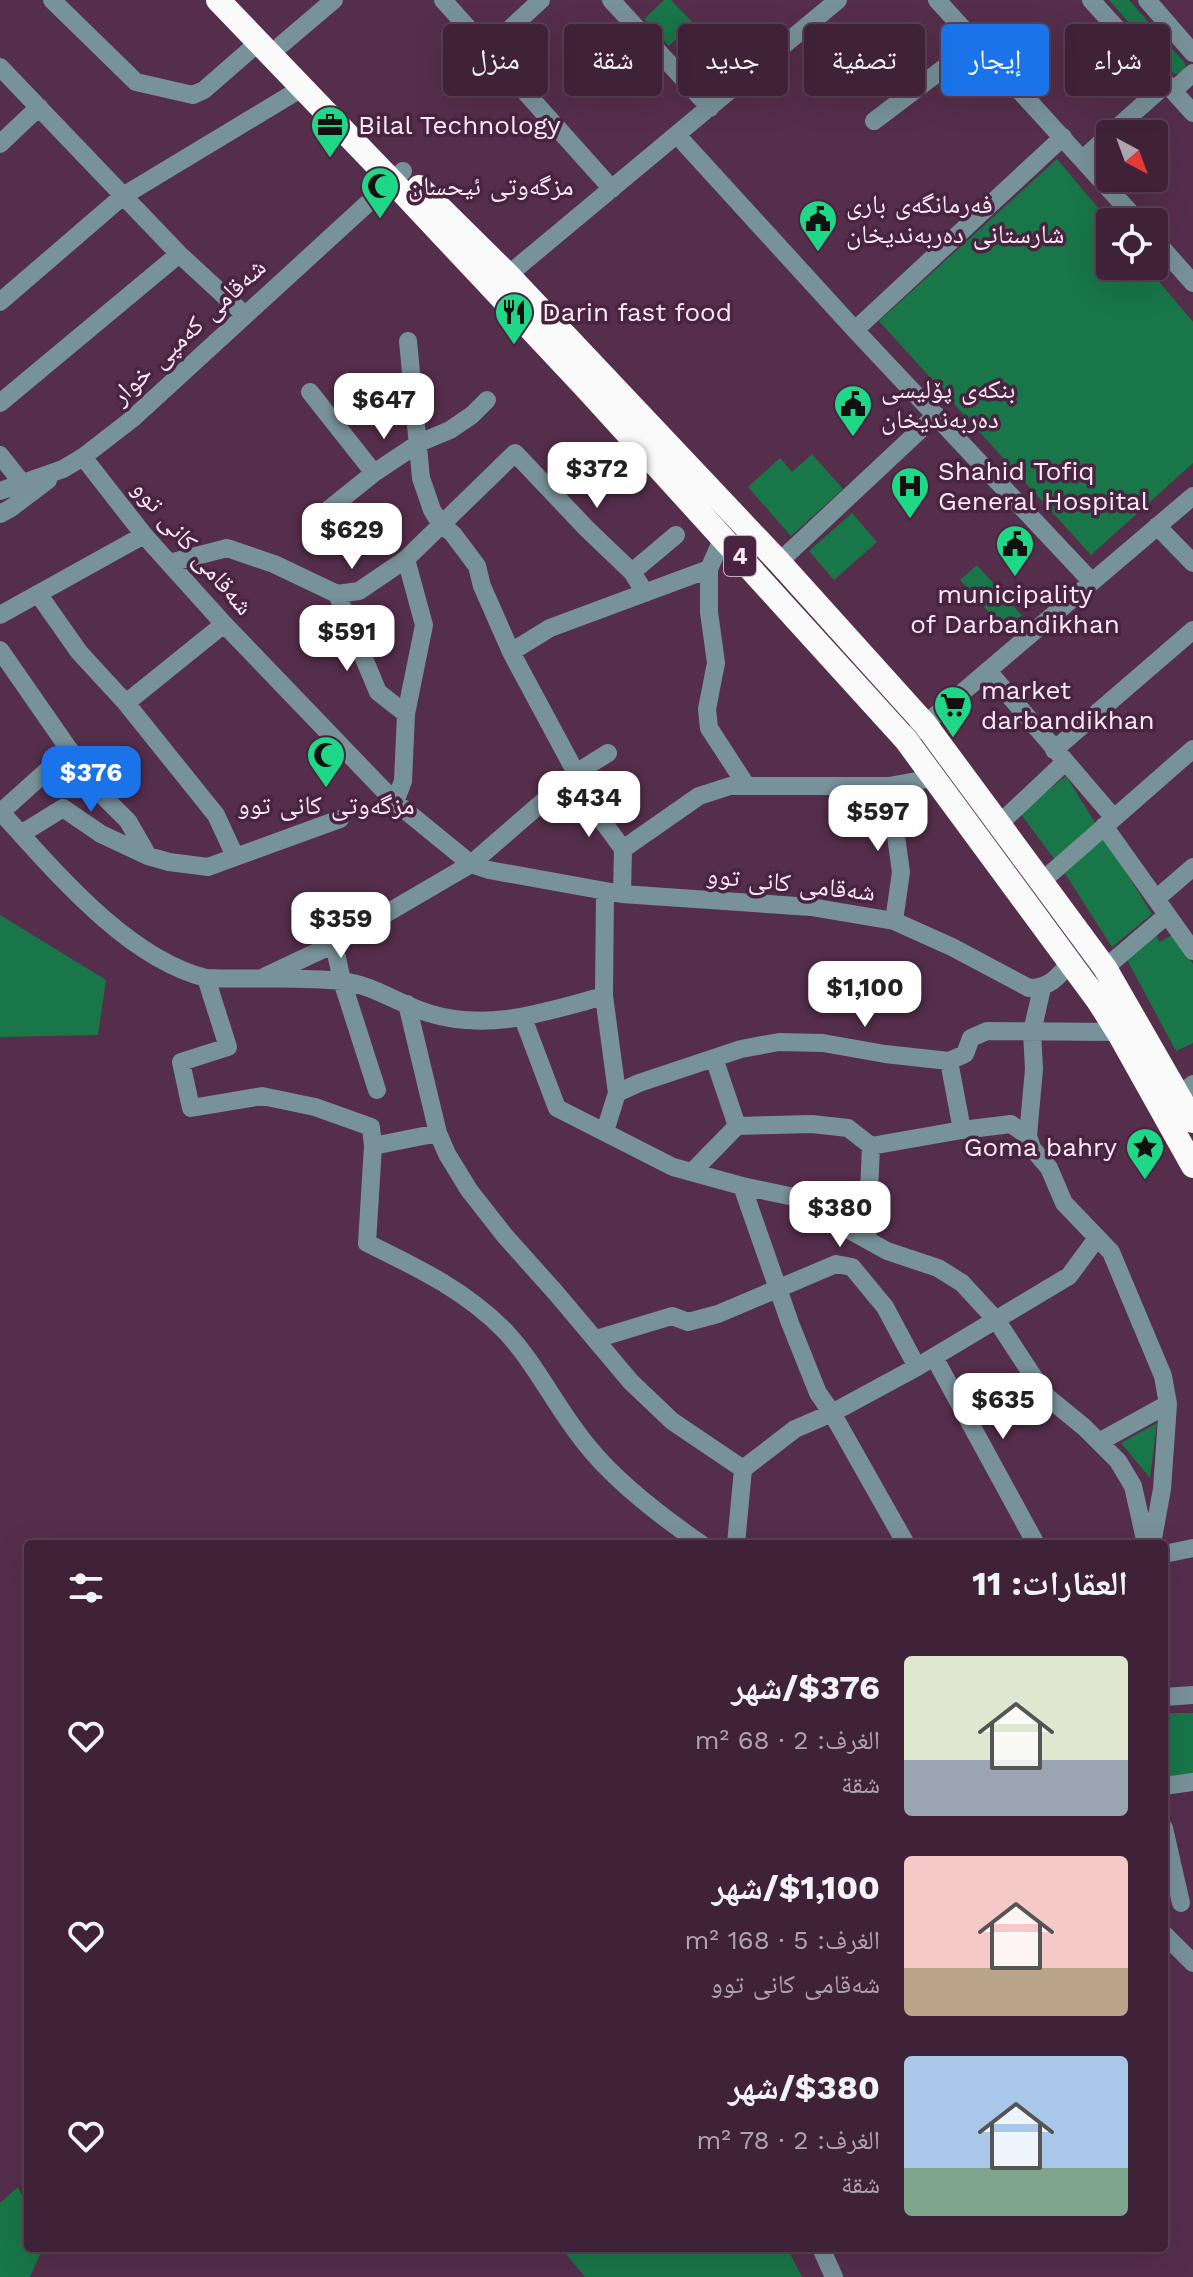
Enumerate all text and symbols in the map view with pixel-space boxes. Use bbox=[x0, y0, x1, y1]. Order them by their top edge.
chip: منزل bbox=[443, 24, 548, 96]
chip: شقة bbox=[564, 24, 662, 96]
chip: جديد bbox=[678, 24, 788, 96]
chip: تصفية bbox=[804, 24, 925, 96]
chip: إيجار bbox=[941, 24, 1049, 96]
chip: شراء bbox=[1065, 24, 1170, 96]
office icon: Bilal Technology bbox=[309, 104, 351, 159]
place label: Bilal Technology bbox=[358, 110, 561, 140]
north arrow bbox=[1096, 120, 1168, 192]
map controls bbox=[1096, 120, 1168, 280]
mosque icon: مزگەوتی ئیحسان bbox=[359, 165, 401, 220]
place label: مزگەوتی ئیحسان bbox=[408, 171, 574, 202]
place label: فەرمانگەی باری شارستانی دەربەندیخان bbox=[846, 189, 1064, 250]
public building icon: فەرمانگەی باری شارستانی دەربەندیخان bbox=[797, 198, 839, 253]
button: locate bbox=[1096, 208, 1168, 280]
street label: شەقامی کەمپی خوار bbox=[104, 252, 272, 412]
restaurant icon: Darin fast food bbox=[493, 291, 535, 346]
place label: Darin fast food bbox=[542, 297, 732, 327]
pin: $647 bbox=[337, 373, 431, 441]
place label: بنکەی پۆلیسی دەربەندیخان bbox=[881, 374, 1015, 435]
public building icon: بنکەی پۆلیسی دەربەندیخان bbox=[832, 383, 874, 438]
text: $647 bbox=[352, 384, 416, 414]
pin: $372 bbox=[550, 442, 644, 510]
text: $372 bbox=[566, 453, 628, 483]
place label: Shahid Tofiq General Hospital bbox=[938, 456, 1149, 516]
hospital icon: Shahid Tofiq General Hospital bbox=[889, 465, 931, 520]
street label: شەقامی کانی توو bbox=[125, 473, 260, 621]
pin: $629 bbox=[305, 503, 399, 571]
text: $629 bbox=[320, 514, 384, 544]
public building icon: municipality of Darbandikhan bbox=[994, 523, 1036, 578]
road number: 4 bbox=[724, 536, 756, 576]
place label: municipality of Darbandikhan bbox=[910, 579, 1120, 639]
pin: $591 bbox=[300, 605, 394, 673]
text: $591 bbox=[317, 616, 377, 646]
place label: market darbandikhan bbox=[981, 675, 1155, 735]
supermarket icon: market darbandikhan bbox=[932, 684, 974, 739]
mosque icon: مزگەوتی کانی توو bbox=[305, 734, 347, 789]
pin: $376 bbox=[44, 746, 138, 814]
text: $376 bbox=[60, 757, 122, 787]
pin: $434 bbox=[542, 771, 636, 839]
text: $434 bbox=[556, 782, 622, 812]
pin: $597 bbox=[831, 785, 925, 853]
place label: مزگەوتی کانی توو bbox=[237, 790, 415, 821]
text: $597 bbox=[847, 796, 909, 826]
street label: شەقامی کانی توو bbox=[705, 859, 877, 908]
pin: $359 bbox=[294, 892, 388, 960]
text: $359 bbox=[309, 903, 373, 933]
pin: $1,100 bbox=[800, 961, 930, 1029]
text: $1,100 bbox=[826, 972, 904, 1002]
place icon: Goma bahry bbox=[1124, 1126, 1166, 1181]
place label: Goma bahry bbox=[964, 1132, 1118, 1162]
pin: $380 bbox=[793, 1181, 887, 1249]
text: $380 bbox=[807, 1192, 873, 1222]
pin: $635 bbox=[956, 1373, 1050, 1441]
text: $635 bbox=[971, 1384, 1035, 1414]
text: العقارات: 11 bbox=[972, 1563, 1128, 1603]
icon: filters bbox=[64, 1566, 108, 1610]
text: $376/شهر bbox=[732, 1667, 880, 1707]
icon: home bbox=[968, 1688, 1064, 1784]
icon: heart bbox=[64, 1714, 108, 1758]
text: الغرف: 2 · 68 m² bbox=[695, 1725, 880, 1755]
text: شقة bbox=[841, 1769, 880, 1799]
text: $1,100/شهر bbox=[712, 1867, 880, 1907]
icon: home bbox=[968, 1888, 1064, 1984]
icon: heart bbox=[64, 1914, 108, 1958]
text: الغرف: 5 · 168 m² bbox=[685, 1925, 880, 1955]
text: شەقامی کانی توو bbox=[711, 1969, 880, 1999]
text: $380/شهر bbox=[728, 2067, 880, 2107]
icon: home bbox=[968, 2088, 1064, 2184]
icon: heart bbox=[64, 2114, 108, 2158]
text: الغرف: 2 · 78 m² bbox=[696, 2125, 880, 2155]
text: شقة bbox=[841, 2169, 880, 2199]

